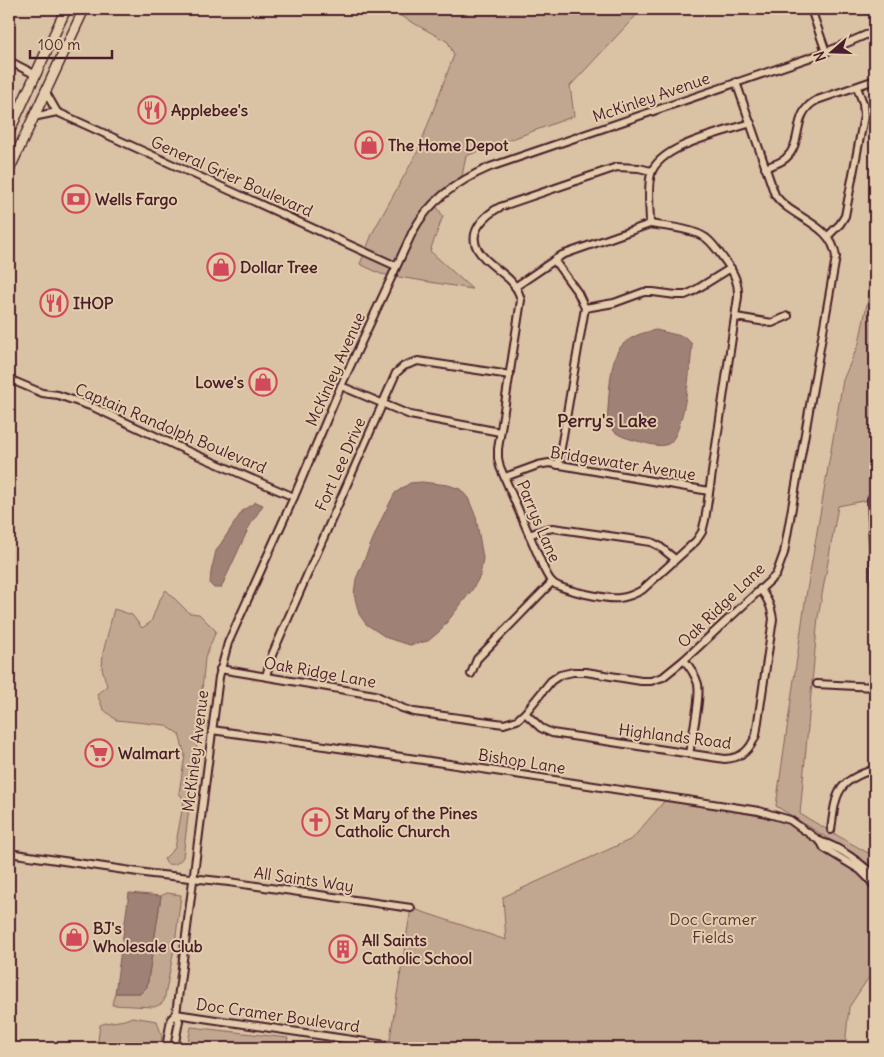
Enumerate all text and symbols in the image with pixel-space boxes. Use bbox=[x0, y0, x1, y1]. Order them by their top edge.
scale bar bbox=[30, 28, 112, 60]
north arrow bbox=[806, 28, 856, 78]
text: 100 m bbox=[38, 35, 80, 54]
text: N bbox=[810, 49, 830, 64]
street label: McKinley Avenue bbox=[590, 68, 712, 126]
restaurant icon: Applebee's bbox=[137, 95, 167, 125]
place label: Applebee's bbox=[171, 100, 248, 121]
shop icon: The Home Depot bbox=[354, 130, 384, 160]
street label: General Grier Boulevard bbox=[148, 131, 316, 221]
place label: The Home Depot bbox=[388, 135, 509, 156]
bank icon: Wells Fargo bbox=[61, 184, 91, 214]
place label: Wells Fargo bbox=[95, 189, 178, 210]
shop icon: Dollar Tree bbox=[206, 252, 236, 282]
place label: Dollar Tree bbox=[240, 257, 318, 277]
restaurant icon: IHOP bbox=[39, 288, 69, 318]
place label: IHOP bbox=[73, 293, 114, 313]
street label: McKinley Avenue bbox=[301, 309, 369, 429]
shop icon: Lowe's bbox=[248, 367, 278, 397]
place label: Lowe's bbox=[195, 372, 244, 392]
street label: Captain Randolph Boulevard bbox=[72, 379, 270, 477]
district label: Perry's Lake bbox=[557, 409, 657, 432]
street label: Fort Lee Drive bbox=[310, 414, 370, 514]
street label: Bridgewater Avenue bbox=[549, 442, 697, 484]
street label: Parrys Lane bbox=[513, 477, 565, 565]
street label: Oak Ridge Lane bbox=[673, 558, 769, 652]
street label: Oak Ridge Lane bbox=[262, 652, 378, 692]
street label: McKinley Avenue bbox=[178, 689, 212, 813]
street label: Highlands Road bbox=[618, 719, 732, 753]
supermarket icon: Walmart bbox=[84, 738, 114, 768]
place label: Walmart bbox=[118, 743, 180, 763]
street label: Bishop Lane bbox=[477, 744, 567, 778]
place label: St Mary of the Pines Catholic Church bbox=[335, 803, 478, 841]
church icon: St Mary of the Pines Catholic Church bbox=[301, 807, 331, 837]
street label: All Saints Way bbox=[253, 862, 355, 896]
park label: Doc Cramer Fields bbox=[669, 909, 757, 947]
place label: BJ's Wholesale Club bbox=[93, 918, 203, 956]
shop icon: BJ's Wholesale Club bbox=[59, 922, 89, 952]
place label: All Saints Catholic School bbox=[362, 930, 472, 968]
building icon: All Saints Catholic School bbox=[328, 934, 358, 964]
street label: Doc Cramer Boulevard bbox=[195, 994, 361, 1036]

